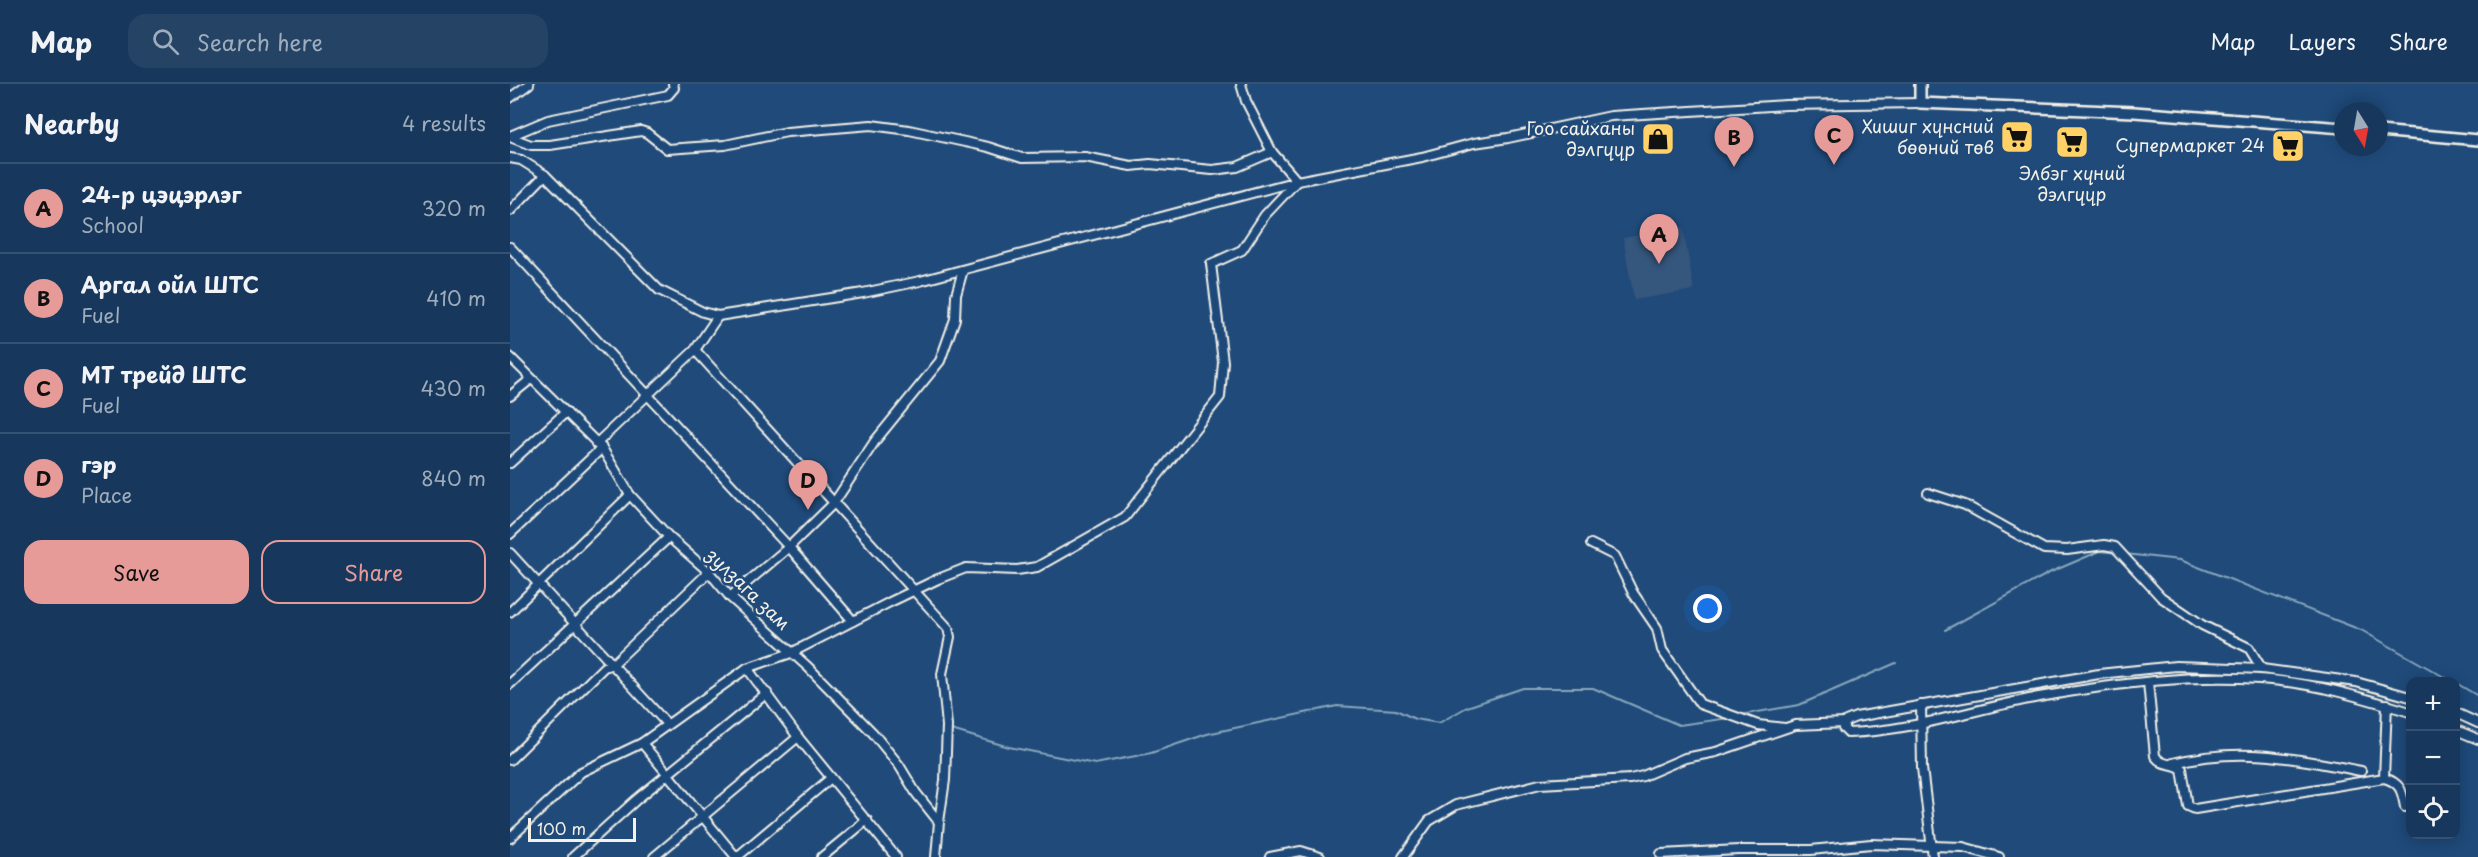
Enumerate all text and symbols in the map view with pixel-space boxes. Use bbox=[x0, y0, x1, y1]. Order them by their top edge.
search box bbox=[128, 14, 548, 68]
text: Map bbox=[30, 20, 92, 63]
icon: search bbox=[149, 25, 182, 58]
text: Search here bbox=[197, 25, 323, 58]
text: Map bbox=[2211, 25, 2255, 57]
text: Layers bbox=[2288, 25, 2356, 57]
text: Share bbox=[2389, 25, 2448, 57]
north arrow bbox=[2334, 102, 2388, 156]
text: Nearby bbox=[24, 104, 119, 143]
text: 4 results bbox=[402, 108, 486, 138]
place label: Хишиг хүнсний бөөний төв bbox=[1861, 112, 1994, 160]
place label: Гоо сайханы дэлгүүр bbox=[1527, 114, 1635, 162]
pin: C bbox=[1814, 116, 1854, 165]
pin: B bbox=[1714, 118, 1754, 167]
supermarket icon: Хишиг хүнсний бөөний төв bbox=[1999, 119, 2035, 155]
shop icon: Гоо сайханы дэлгүүр bbox=[1640, 121, 1676, 157]
supermarket icon: Элбэг хүний дэлгүүр bbox=[2054, 124, 2090, 160]
supermarket icon: Супермаркет 24 bbox=[2270, 128, 2306, 164]
place label: Супермаркет 24 bbox=[2115, 131, 2265, 158]
place label: Элбэг хүний дэлгүүр bbox=[2019, 159, 2125, 207]
text: 24-р цэцэрлэг bbox=[81, 177, 241, 210]
text: A bbox=[36, 193, 51, 223]
text: 320 m bbox=[422, 193, 486, 223]
text: School bbox=[81, 210, 144, 240]
pin: A bbox=[1640, 214, 1678, 264]
text: Аргал ойл ШТС bbox=[81, 267, 259, 300]
text: B bbox=[37, 283, 50, 313]
text: 410 m bbox=[426, 283, 486, 313]
text: Fuel bbox=[81, 300, 120, 330]
text: МТ трейд ШТС bbox=[81, 357, 247, 390]
text: C bbox=[36, 373, 51, 403]
text: 430 m bbox=[421, 373, 486, 403]
text: Fuel bbox=[81, 390, 120, 420]
text: гэр bbox=[81, 447, 116, 480]
pin: D bbox=[788, 460, 828, 510]
text: D bbox=[36, 463, 51, 493]
text: 840 m bbox=[421, 463, 486, 493]
text: Place bbox=[81, 480, 132, 510]
button: Save bbox=[24, 540, 249, 604]
button: Share bbox=[261, 540, 486, 604]
street label: зулзага зам bbox=[700, 541, 797, 636]
your location bbox=[1693, 594, 1722, 623]
map controls bbox=[2406, 677, 2460, 839]
button: + bbox=[2406, 677, 2460, 731]
button: − bbox=[2406, 731, 2460, 785]
button: locate bbox=[2406, 785, 2460, 839]
scale bar bbox=[528, 815, 636, 842]
text: 100 m bbox=[537, 816, 586, 840]

